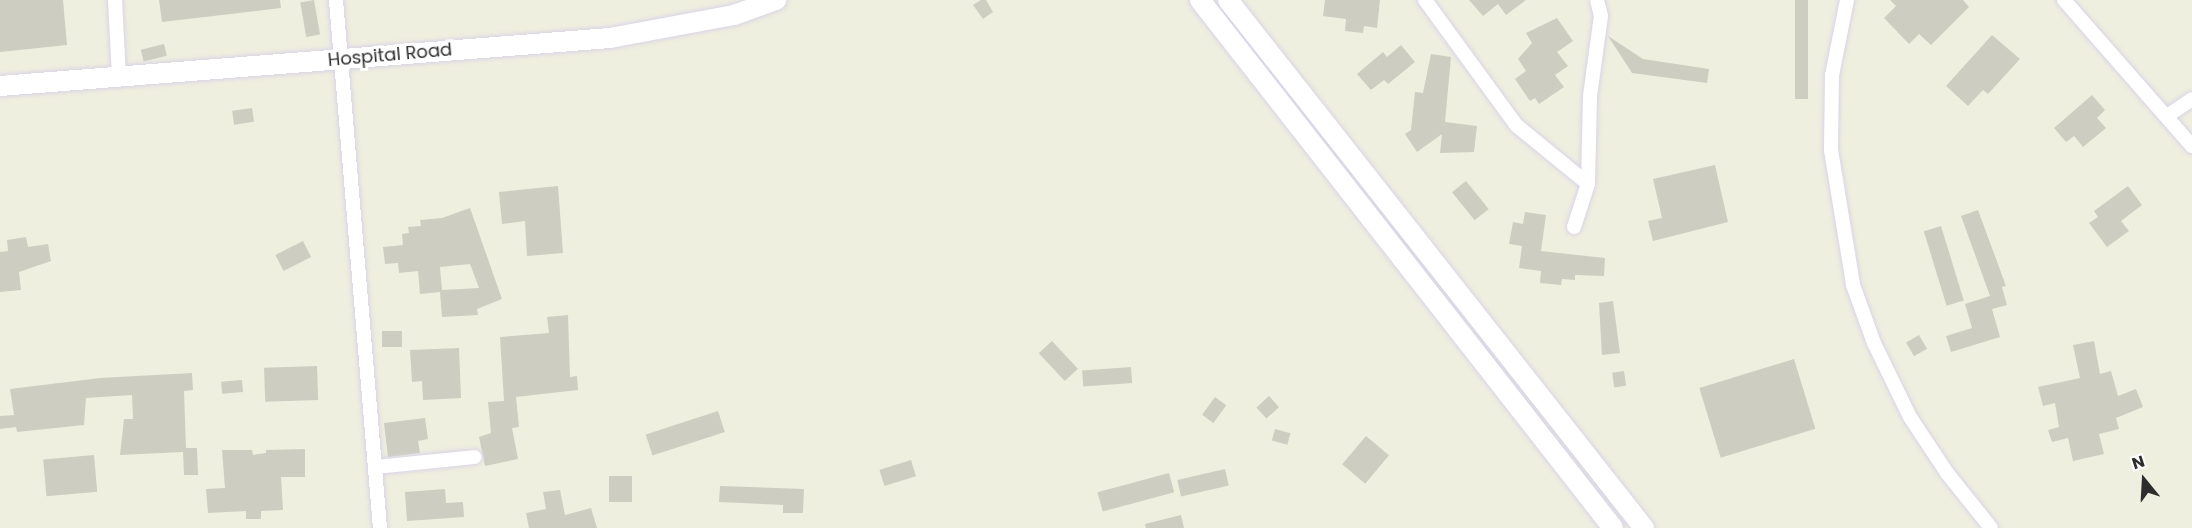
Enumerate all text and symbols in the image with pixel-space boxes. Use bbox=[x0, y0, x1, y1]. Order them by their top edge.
street label: Hospital Road bbox=[327, 39, 453, 71]
north arrow bbox=[2114, 450, 2174, 510]
text: N bbox=[2129, 450, 2148, 475]

